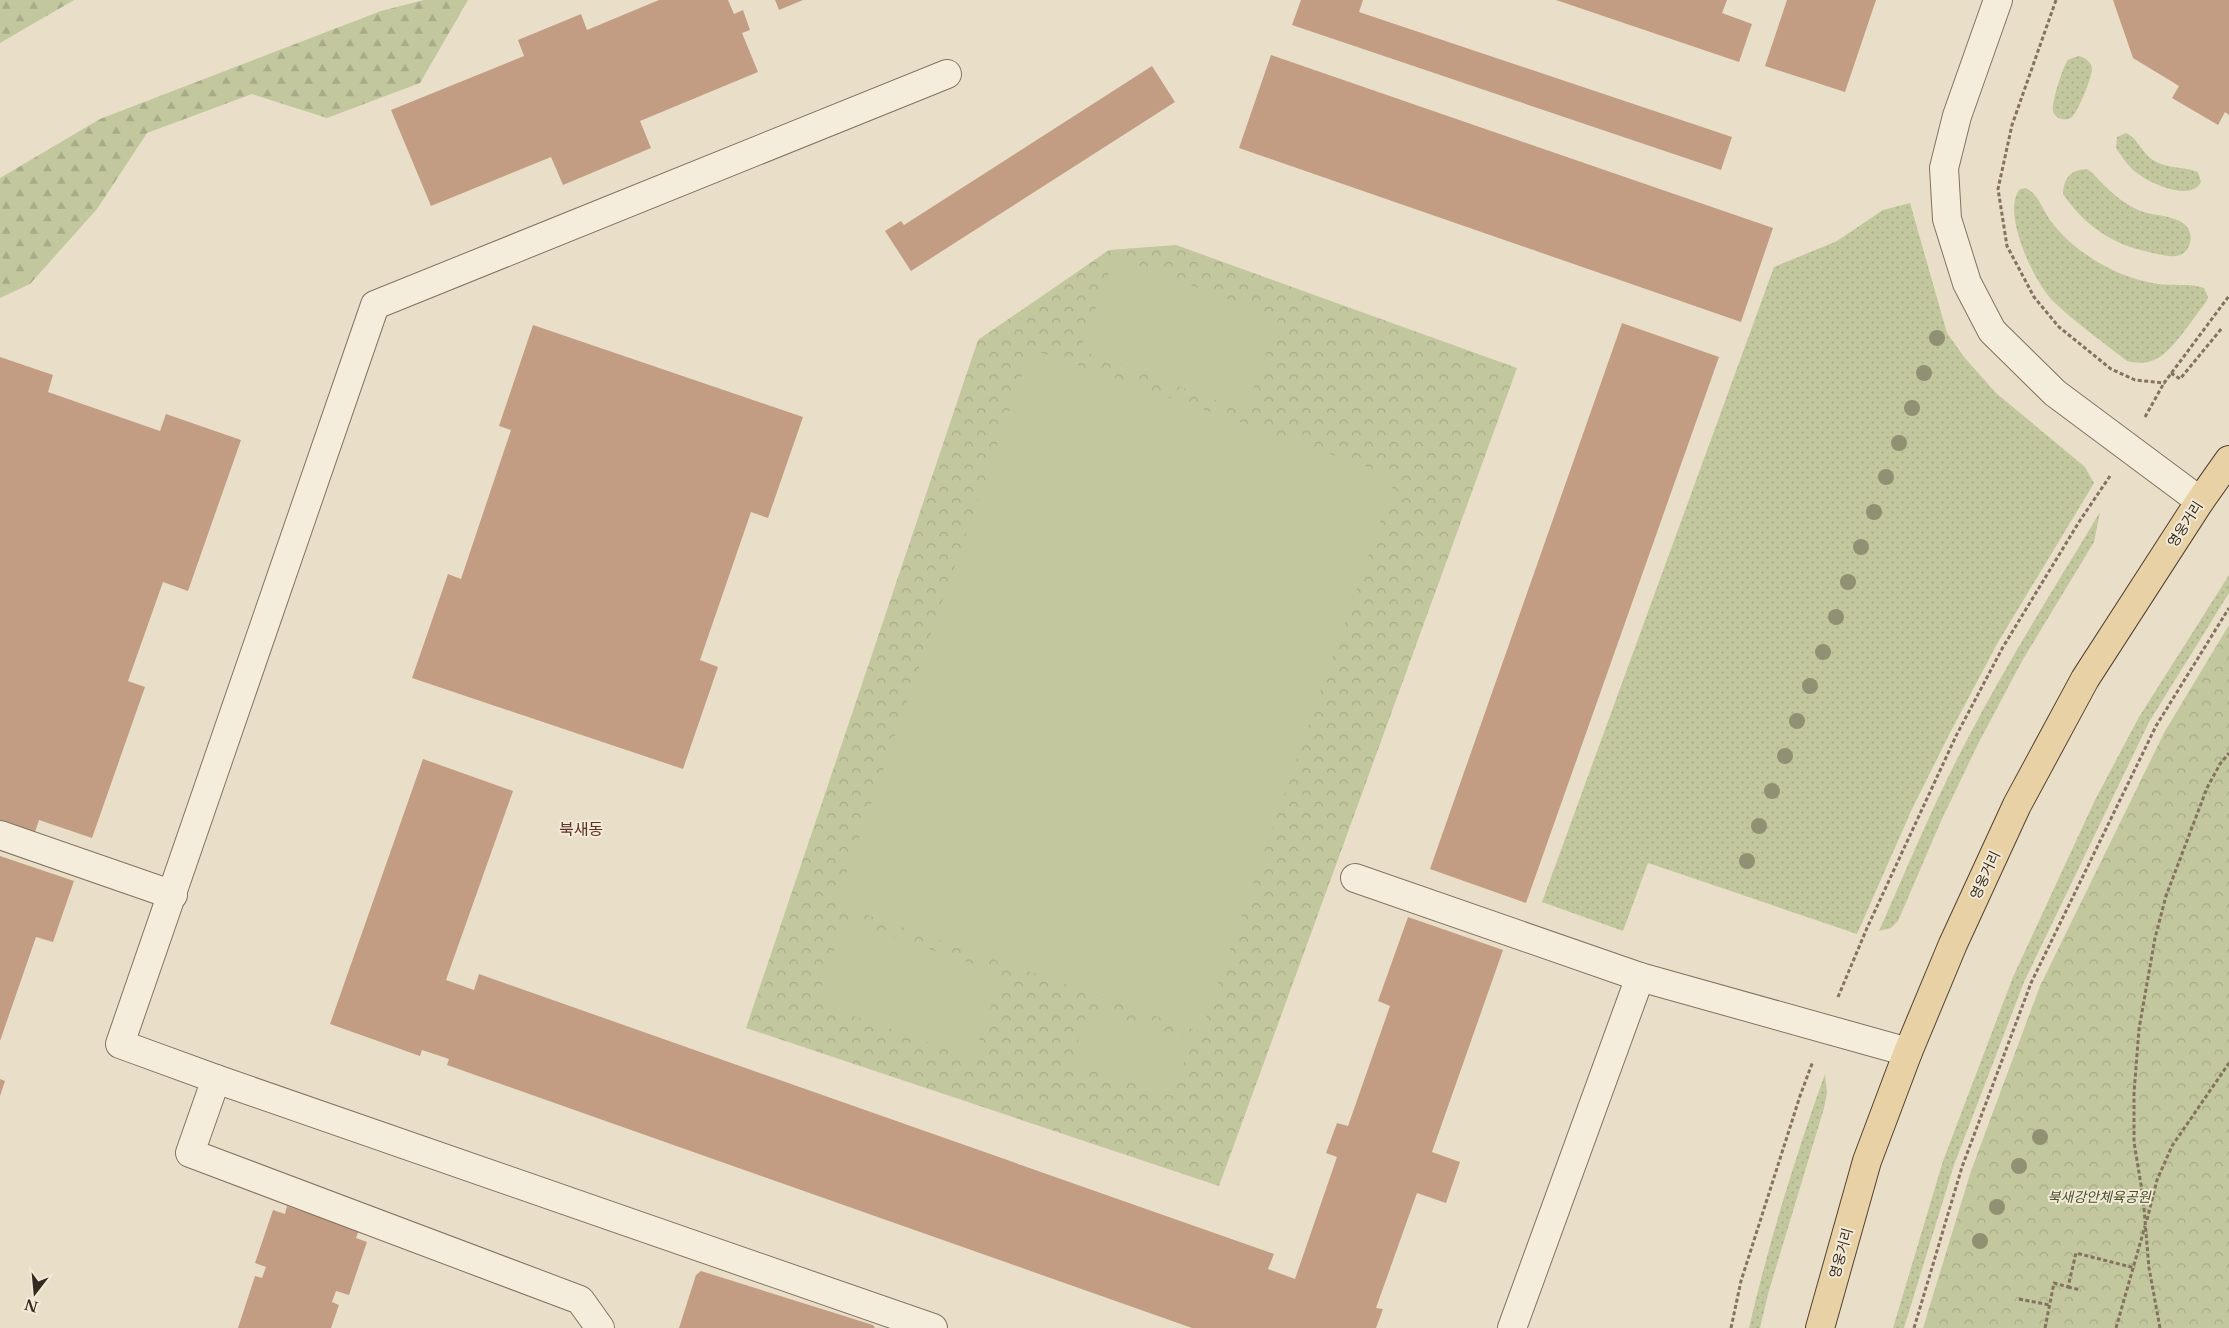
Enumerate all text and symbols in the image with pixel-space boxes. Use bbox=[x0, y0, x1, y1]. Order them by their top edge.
street label: 영웅거리 bbox=[2163, 497, 2207, 551]
district label: 북새동 bbox=[559, 819, 603, 839]
street label: 영웅거리 bbox=[1966, 848, 2004, 902]
park label: 북새강안체육공원 bbox=[2047, 1188, 2152, 1206]
street label: 영웅거리 bbox=[1825, 1226, 1857, 1280]
north arrow bbox=[10, 1268, 60, 1318]
text: N bbox=[23, 1295, 40, 1316]

